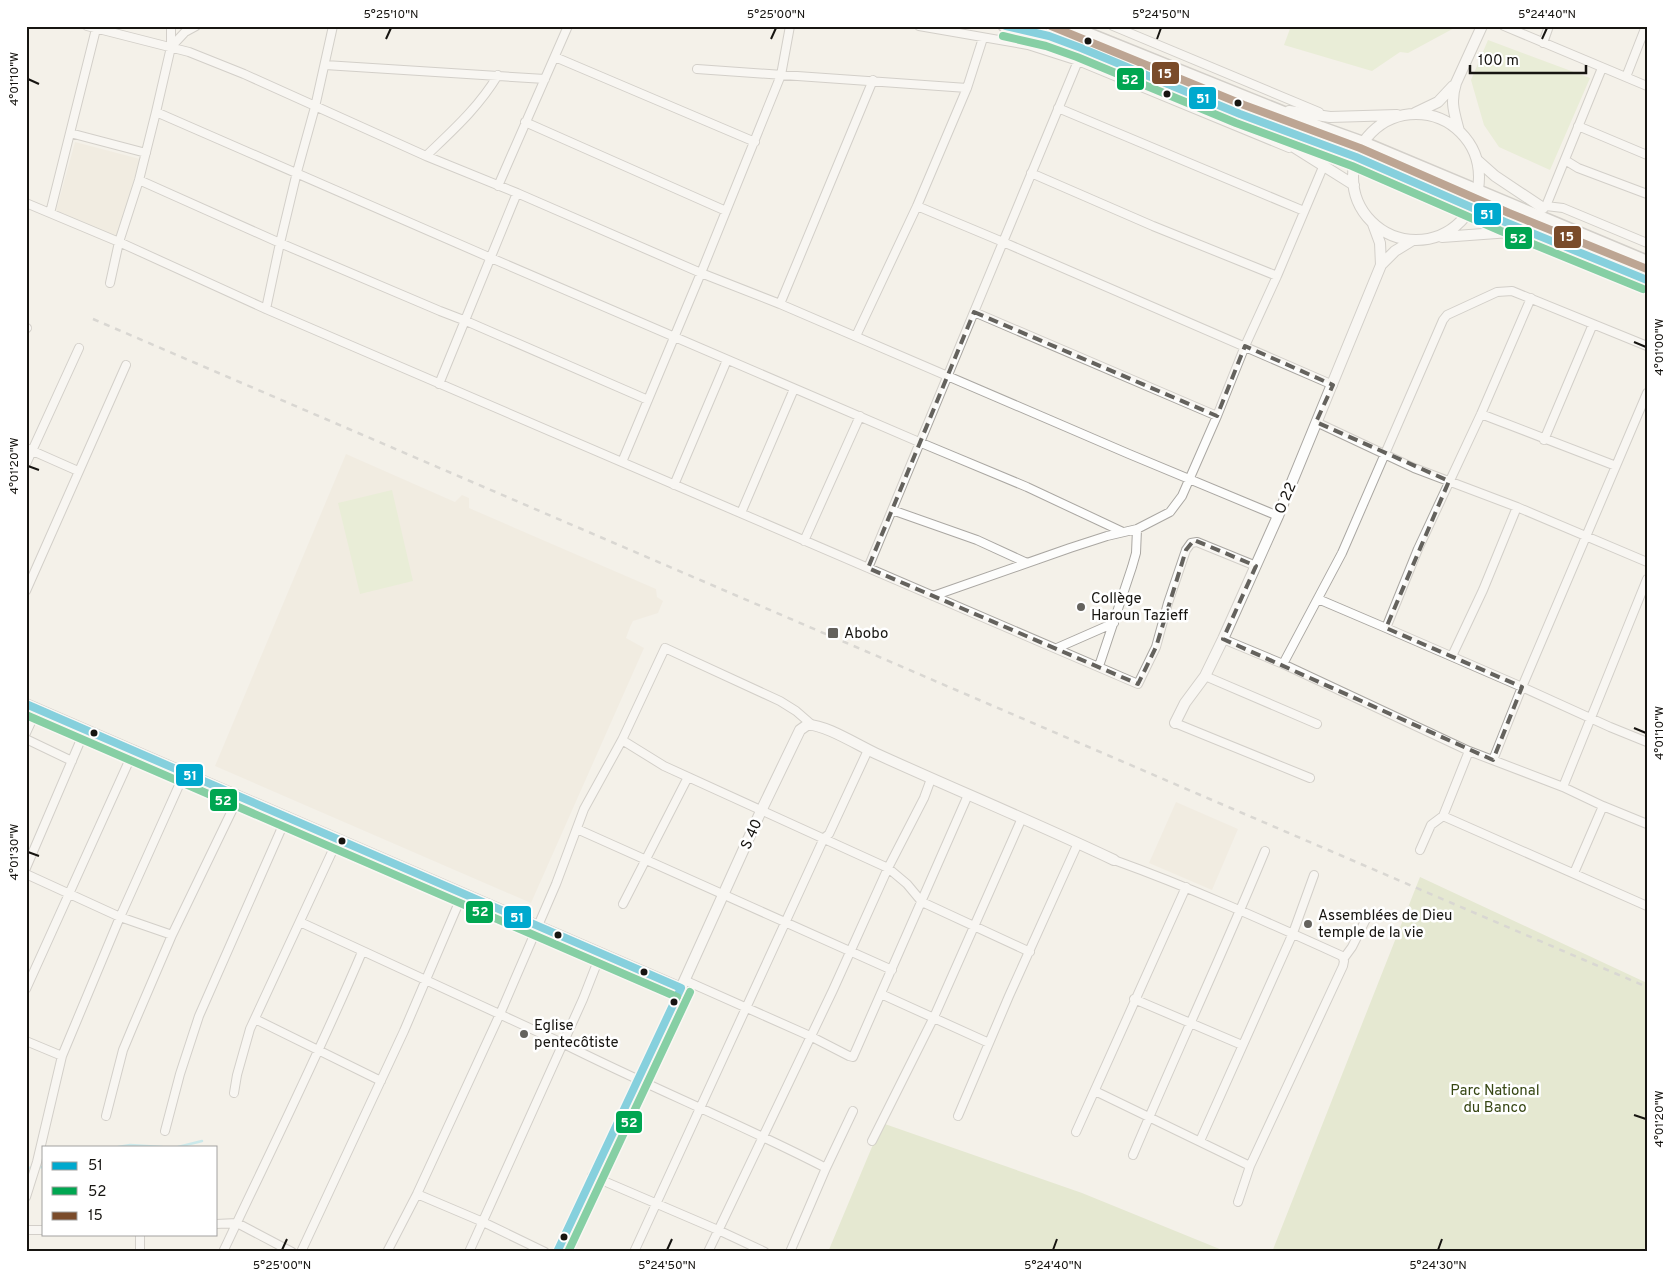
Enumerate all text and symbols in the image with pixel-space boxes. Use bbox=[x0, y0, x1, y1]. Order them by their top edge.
text: 5°25'10"N bbox=[363, 7, 419, 23]
text: 5°25'00"N bbox=[747, 7, 805, 23]
text: 5°24'50"N bbox=[1132, 7, 1190, 23]
text: 5°24'40"N bbox=[1518, 7, 1576, 23]
unlabelled marker bbox=[1083, 36, 1093, 46]
scale bar bbox=[1470, 42, 1587, 74]
text: 4°01'10"W bbox=[7, 52, 23, 106]
text: 100 m bbox=[1478, 52, 1519, 71]
line badge: 15 bbox=[1151, 61, 1180, 85]
text: 15 bbox=[1158, 66, 1172, 83]
line badge: 52 bbox=[1116, 67, 1145, 91]
text: 52 bbox=[1121, 72, 1139, 89]
line badge: 51 bbox=[1188, 86, 1217, 110]
unlabelled marker bbox=[1162, 89, 1172, 99]
text: 51 bbox=[1196, 91, 1210, 108]
unlabelled marker bbox=[1233, 98, 1243, 108]
line badge: 51 bbox=[1473, 202, 1502, 226]
text: 51 bbox=[1480, 207, 1494, 224]
line badge: 15 bbox=[1553, 225, 1582, 249]
line badge: 52 bbox=[1504, 226, 1533, 250]
text: 15 bbox=[1560, 229, 1574, 246]
text: 52 bbox=[1509, 231, 1527, 248]
text: 4°01'00"W bbox=[1652, 318, 1668, 376]
text: 4°01'20"W bbox=[7, 437, 23, 495]
street label: O 22 bbox=[1271, 480, 1302, 517]
place label: Collège Haroun Tazieff bbox=[1091, 590, 1188, 626]
marker: Collège Haroun Tazieff bbox=[1075, 601, 1087, 613]
place label: Abobo bbox=[844, 625, 888, 644]
marker: Abobo bbox=[826, 626, 840, 640]
text: 4°01'10"W bbox=[1652, 706, 1668, 760]
unlabelled marker bbox=[89, 728, 99, 738]
line badge: 51 bbox=[175, 763, 204, 787]
text: 51 bbox=[183, 768, 197, 785]
line badge: 52 bbox=[209, 788, 238, 812]
text: 52 bbox=[214, 793, 232, 810]
street label: S 40 bbox=[737, 816, 767, 853]
text: 4°01'30"W bbox=[7, 824, 23, 880]
unlabelled marker bbox=[337, 836, 347, 846]
line badge: 52 bbox=[465, 900, 494, 924]
text: 52 bbox=[471, 904, 489, 921]
line badge: 51 bbox=[503, 905, 532, 929]
place label: Assemblées de Dieu temple de la vie bbox=[1318, 907, 1452, 943]
text: 51 bbox=[510, 910, 524, 927]
marker: Assemblées de Dieu temple de la vie bbox=[1302, 918, 1314, 930]
unlabelled marker bbox=[553, 930, 563, 940]
unlabelled marker bbox=[639, 967, 649, 977]
unlabelled marker bbox=[669, 997, 679, 1007]
place label: Eglise pentecôtiste bbox=[534, 1017, 619, 1053]
marker: Eglise pentecôtiste bbox=[518, 1028, 530, 1040]
park label: Parc National du Banco bbox=[1450, 1082, 1540, 1118]
text: 4°01'20"W bbox=[1652, 1090, 1668, 1148]
line badge: 52 bbox=[615, 1110, 643, 1134]
text: 52 bbox=[620, 1115, 638, 1132]
legend bbox=[42, 1146, 218, 1236]
text: 51 bbox=[88, 1157, 103, 1176]
text: 52 bbox=[88, 1183, 106, 1202]
text: 15 bbox=[88, 1207, 103, 1226]
unlabelled marker bbox=[559, 1232, 569, 1242]
text: 5°25'00"N bbox=[253, 1258, 311, 1274]
text: 5°24'50"N bbox=[638, 1258, 696, 1274]
text: 5°24'40"N bbox=[1024, 1258, 1082, 1274]
text: 5°24'30"N bbox=[1409, 1258, 1467, 1274]

